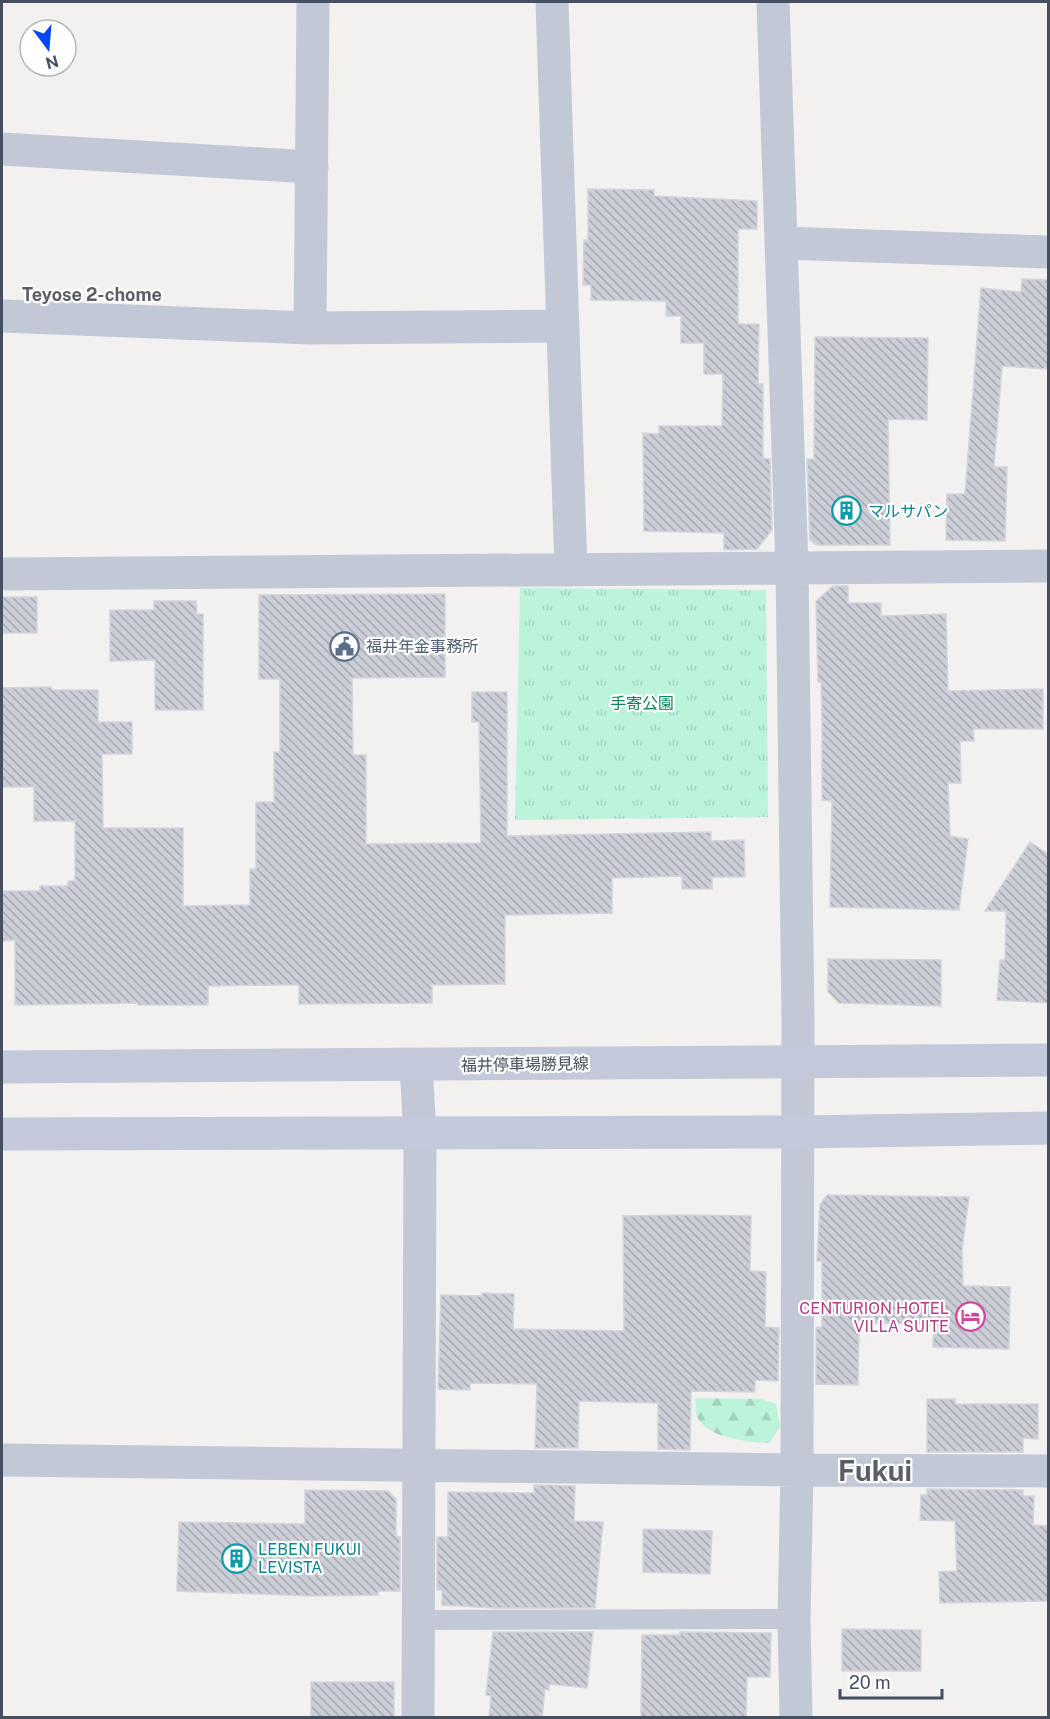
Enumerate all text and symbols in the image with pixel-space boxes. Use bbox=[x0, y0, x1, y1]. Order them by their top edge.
north arrow bbox=[18, 18, 78, 78]
text: N bbox=[43, 51, 61, 73]
district label: Teyose 2-chome bbox=[22, 284, 162, 305]
building icon: マルサパン bbox=[831, 495, 863, 527]
place label: マルサパン bbox=[868, 502, 948, 521]
public building icon: 福井年金事務所 bbox=[329, 630, 361, 662]
place label: 福井年金事務所 bbox=[366, 637, 478, 656]
park label: 手寄公園 bbox=[610, 694, 674, 713]
street label: 福井停車場勝見線 bbox=[461, 1054, 589, 1075]
place label: CENTURION HOTEL VILLA SUITE bbox=[799, 1299, 949, 1336]
hotel icon: CENTURION HOTEL VILLA SUITE bbox=[954, 1301, 986, 1333]
district label: Fukui bbox=[838, 1454, 912, 1487]
place label: LEBEN FUKUI LEVISTA bbox=[258, 1540, 361, 1577]
building icon: LEBEN FUKUI LEVISTA bbox=[221, 1542, 253, 1574]
scale bar bbox=[840, 1662, 942, 1700]
text: 20 m bbox=[849, 1672, 891, 1693]

